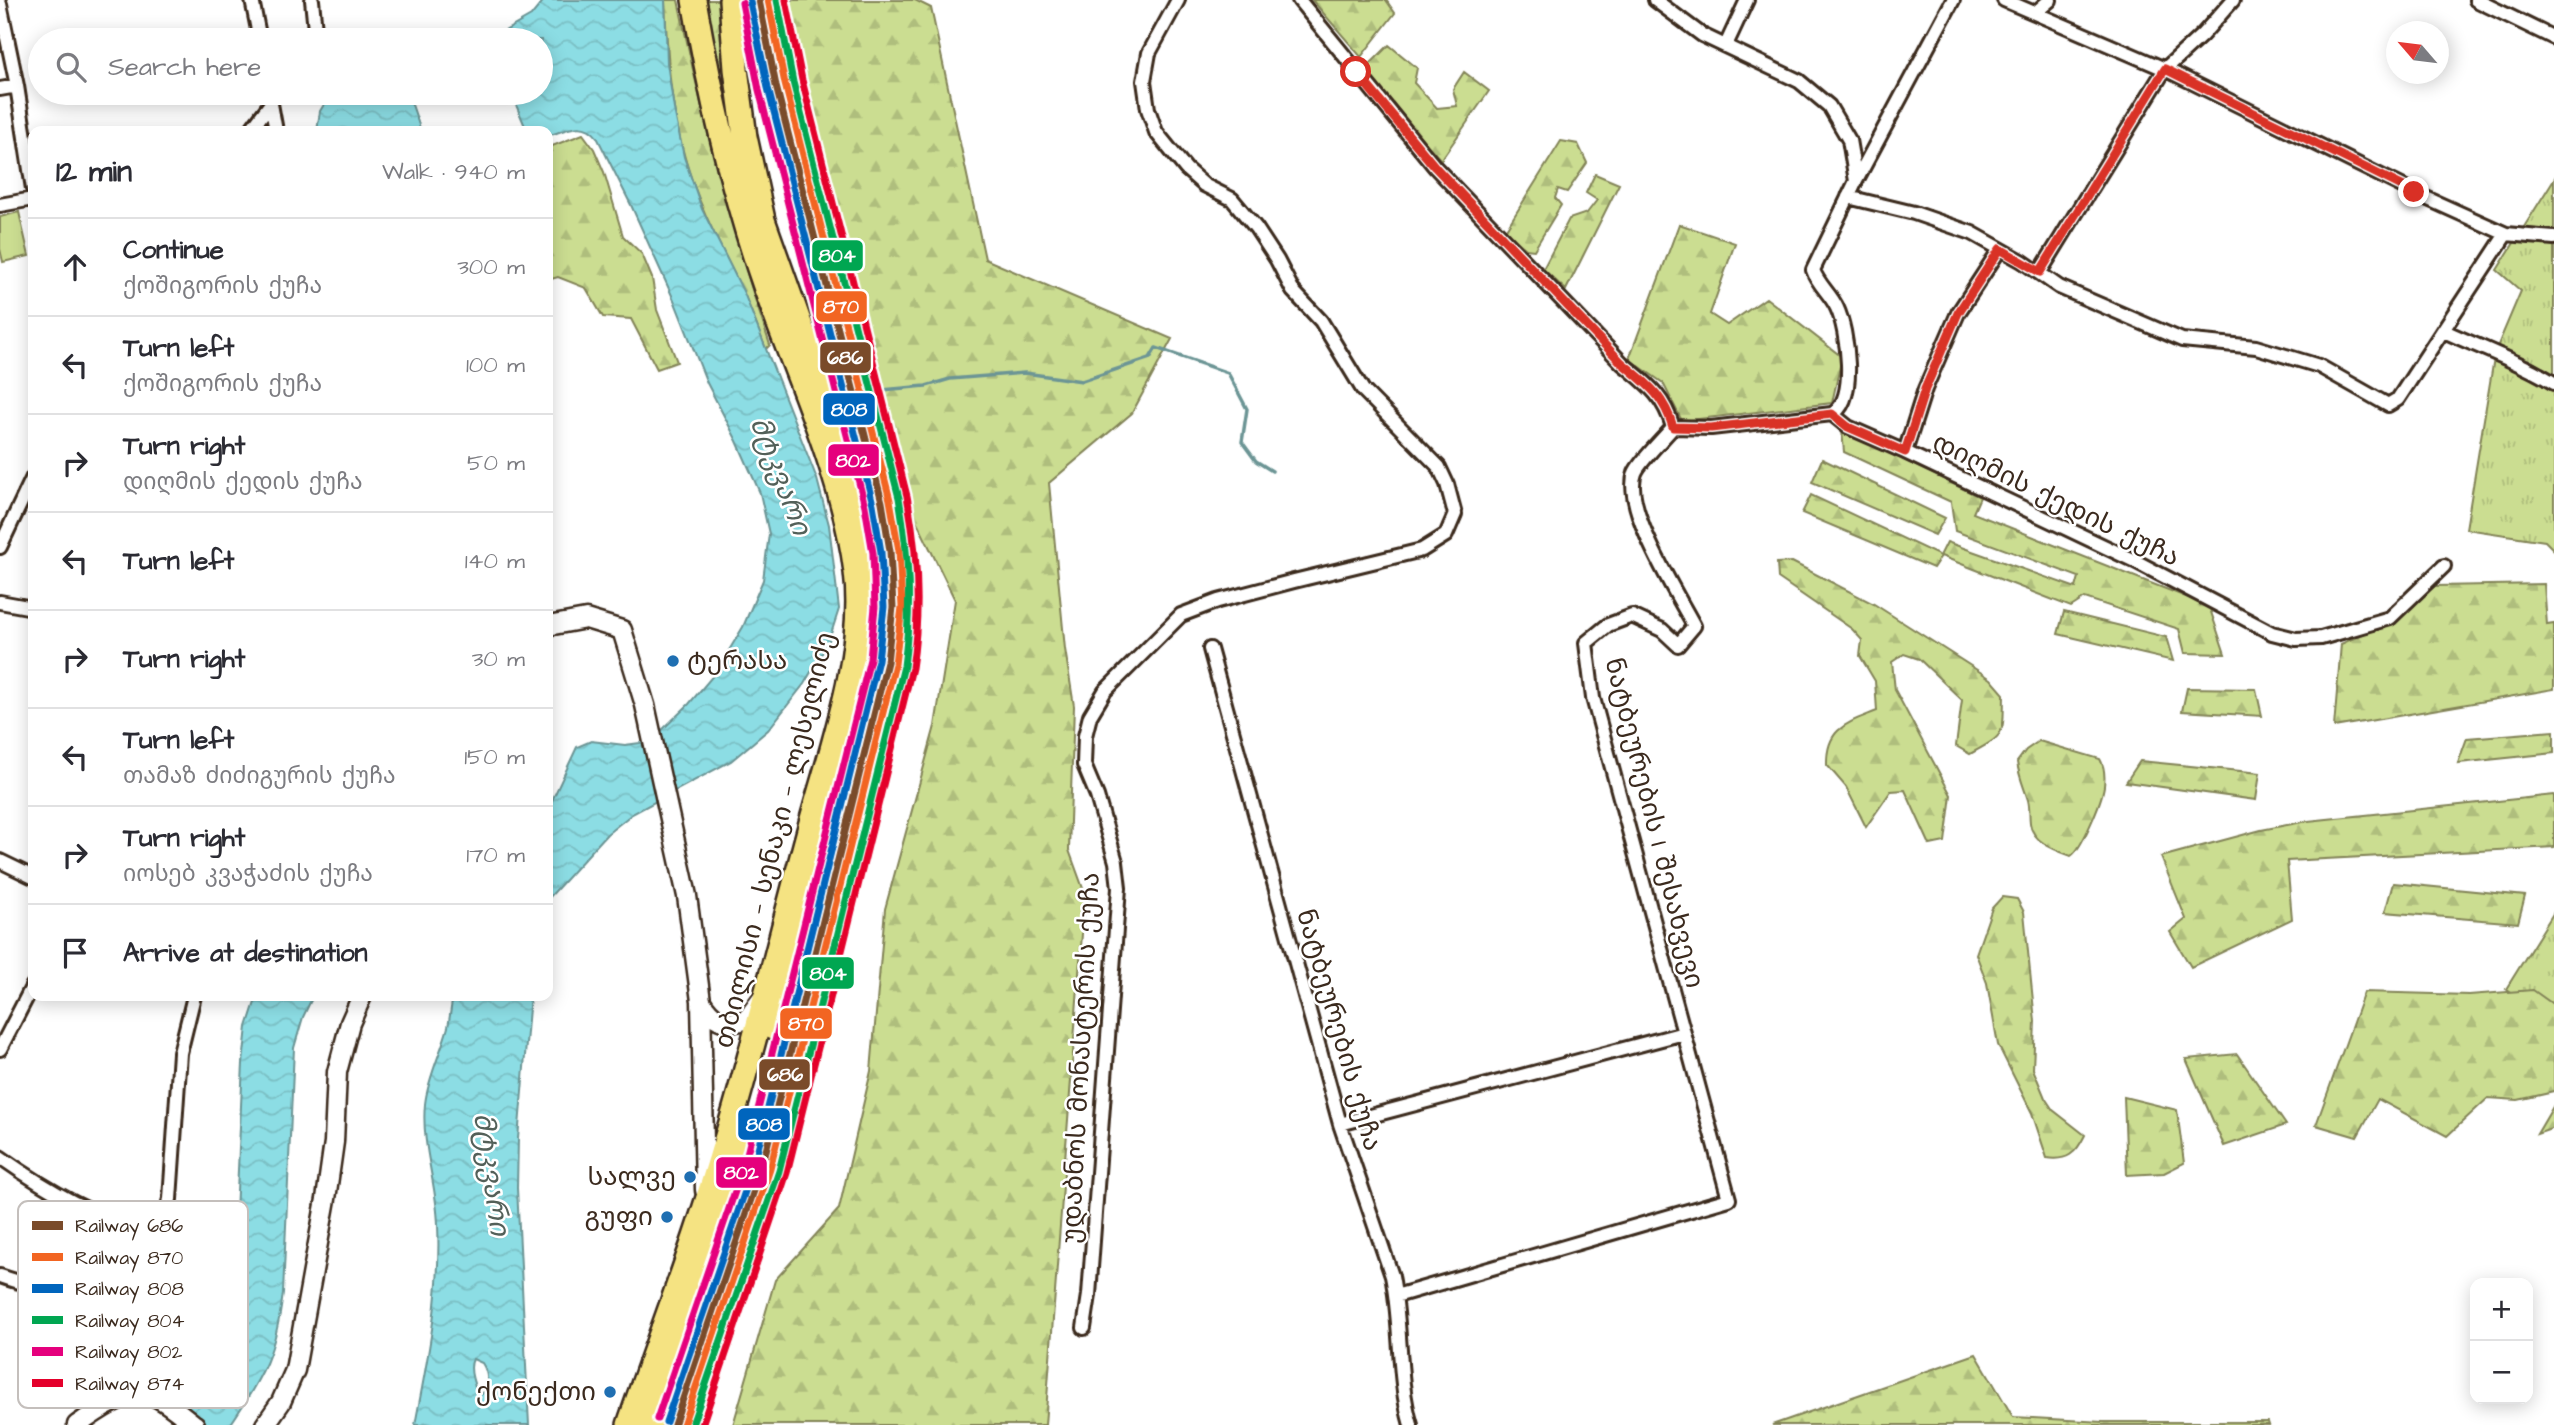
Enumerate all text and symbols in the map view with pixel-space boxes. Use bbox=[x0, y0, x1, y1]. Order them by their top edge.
north arrow bbox=[2386, 21, 2449, 84]
search box bbox=[28, 28, 553, 105]
icon: search bbox=[52, 48, 90, 86]
text: Search here bbox=[108, 49, 261, 85]
route start bbox=[1340, 56, 1371, 87]
text: 12 min bbox=[56, 151, 132, 193]
text: Walk · 940 m bbox=[382, 156, 525, 188]
route end bbox=[2398, 176, 2429, 207]
text: Continue bbox=[123, 232, 224, 268]
line badge: 804 bbox=[811, 239, 864, 272]
text: 804 bbox=[818, 243, 856, 270]
icon: ahead bbox=[56, 248, 94, 286]
text: 300 m bbox=[457, 251, 525, 283]
text: ქოშიგორის ქუჩა bbox=[123, 270, 322, 302]
line badge: 870 bbox=[815, 290, 868, 323]
text: 870 bbox=[823, 294, 859, 321]
text: Turn left bbox=[123, 330, 234, 366]
line badge: 686 bbox=[819, 341, 872, 374]
text: 686 bbox=[827, 345, 863, 372]
icon: left bbox=[56, 346, 94, 384]
text: 100 m bbox=[466, 349, 525, 381]
text: ქოშიგორის ქუჩა bbox=[123, 368, 322, 400]
line badge: 808 bbox=[822, 392, 876, 426]
text: 808 bbox=[831, 397, 868, 424]
water label: მტკვარი bbox=[740, 411, 821, 542]
street label: დიღმის ქედის ქუჩა bbox=[1926, 424, 2186, 576]
text: Turn right bbox=[123, 428, 245, 464]
line badge: 802 bbox=[827, 443, 880, 477]
icon: right bbox=[56, 444, 94, 482]
text: 50 m bbox=[467, 447, 525, 479]
text: 802 bbox=[835, 448, 871, 475]
text: დიღმის ქედის ქუჩა bbox=[123, 466, 363, 498]
icon: left bbox=[56, 542, 94, 580]
text: Turn left bbox=[123, 543, 234, 579]
text: 140 m bbox=[465, 545, 525, 577]
street label: თბილისი — სენაკი — ლესელიძე bbox=[706, 628, 844, 1052]
icon: right bbox=[56, 640, 94, 678]
text: Turn right bbox=[123, 641, 245, 677]
text: 30 m bbox=[472, 643, 525, 675]
place label: ტერასა bbox=[687, 643, 787, 679]
marker: ტერასა bbox=[665, 653, 681, 669]
street label: ნატბეურების I შესახვევი bbox=[1595, 654, 1713, 992]
text: Turn left bbox=[123, 722, 234, 758]
icon: left bbox=[56, 738, 94, 776]
text: 150 m bbox=[464, 741, 525, 773]
text: თამაზ ძიძიგურის ქუჩა bbox=[123, 760, 396, 792]
text: Turn right bbox=[123, 820, 245, 856]
icon: right bbox=[56, 836, 94, 874]
text: 170 m bbox=[466, 839, 525, 871]
text: იოსებ კვაჭაძის ქუჩა bbox=[123, 858, 373, 890]
street label: უდაბნოს მონასტერის ქუჩა bbox=[1053, 871, 1109, 1245]
street label: ნატბეურების ქუჩა bbox=[1287, 905, 1391, 1155]
icon: arrive bbox=[56, 934, 94, 972]
text: Arrive at destination bbox=[123, 935, 368, 971]
line badge: 804 bbox=[801, 956, 855, 990]
text: 804 bbox=[809, 961, 847, 988]
line badge: 870 bbox=[779, 1007, 833, 1040]
text: 870 bbox=[788, 1011, 824, 1038]
line badge: 686 bbox=[758, 1058, 811, 1091]
text: 686 bbox=[767, 1062, 803, 1089]
line badge: 808 bbox=[737, 1107, 791, 1141]
water label: მტკვარი bbox=[463, 1110, 519, 1240]
text: 808 bbox=[746, 1112, 783, 1139]
line badge: 802 bbox=[715, 1156, 768, 1189]
place label: სალვე bbox=[588, 1159, 676, 1195]
text: 802 bbox=[723, 1160, 759, 1187]
marker: სალვე bbox=[682, 1169, 698, 1185]
place label: გუფი bbox=[585, 1199, 653, 1235]
legend bbox=[18, 1201, 248, 1408]
marker: გუფი bbox=[659, 1209, 675, 1225]
text: Railway 686 bbox=[75, 1213, 183, 1241]
text: Railway 870 bbox=[75, 1245, 183, 1273]
text: Railway 808 bbox=[75, 1276, 184, 1304]
map controls bbox=[2470, 1278, 2533, 1404]
button: + bbox=[2470, 1278, 2533, 1341]
text: Railway 804 bbox=[75, 1308, 184, 1336]
text: Railway 802 bbox=[75, 1339, 182, 1367]
button: − bbox=[2470, 1341, 2533, 1404]
text: Railway 874 bbox=[75, 1371, 184, 1399]
place label: ქონექთი bbox=[476, 1374, 596, 1410]
marker: ქონექთი bbox=[602, 1384, 618, 1400]

